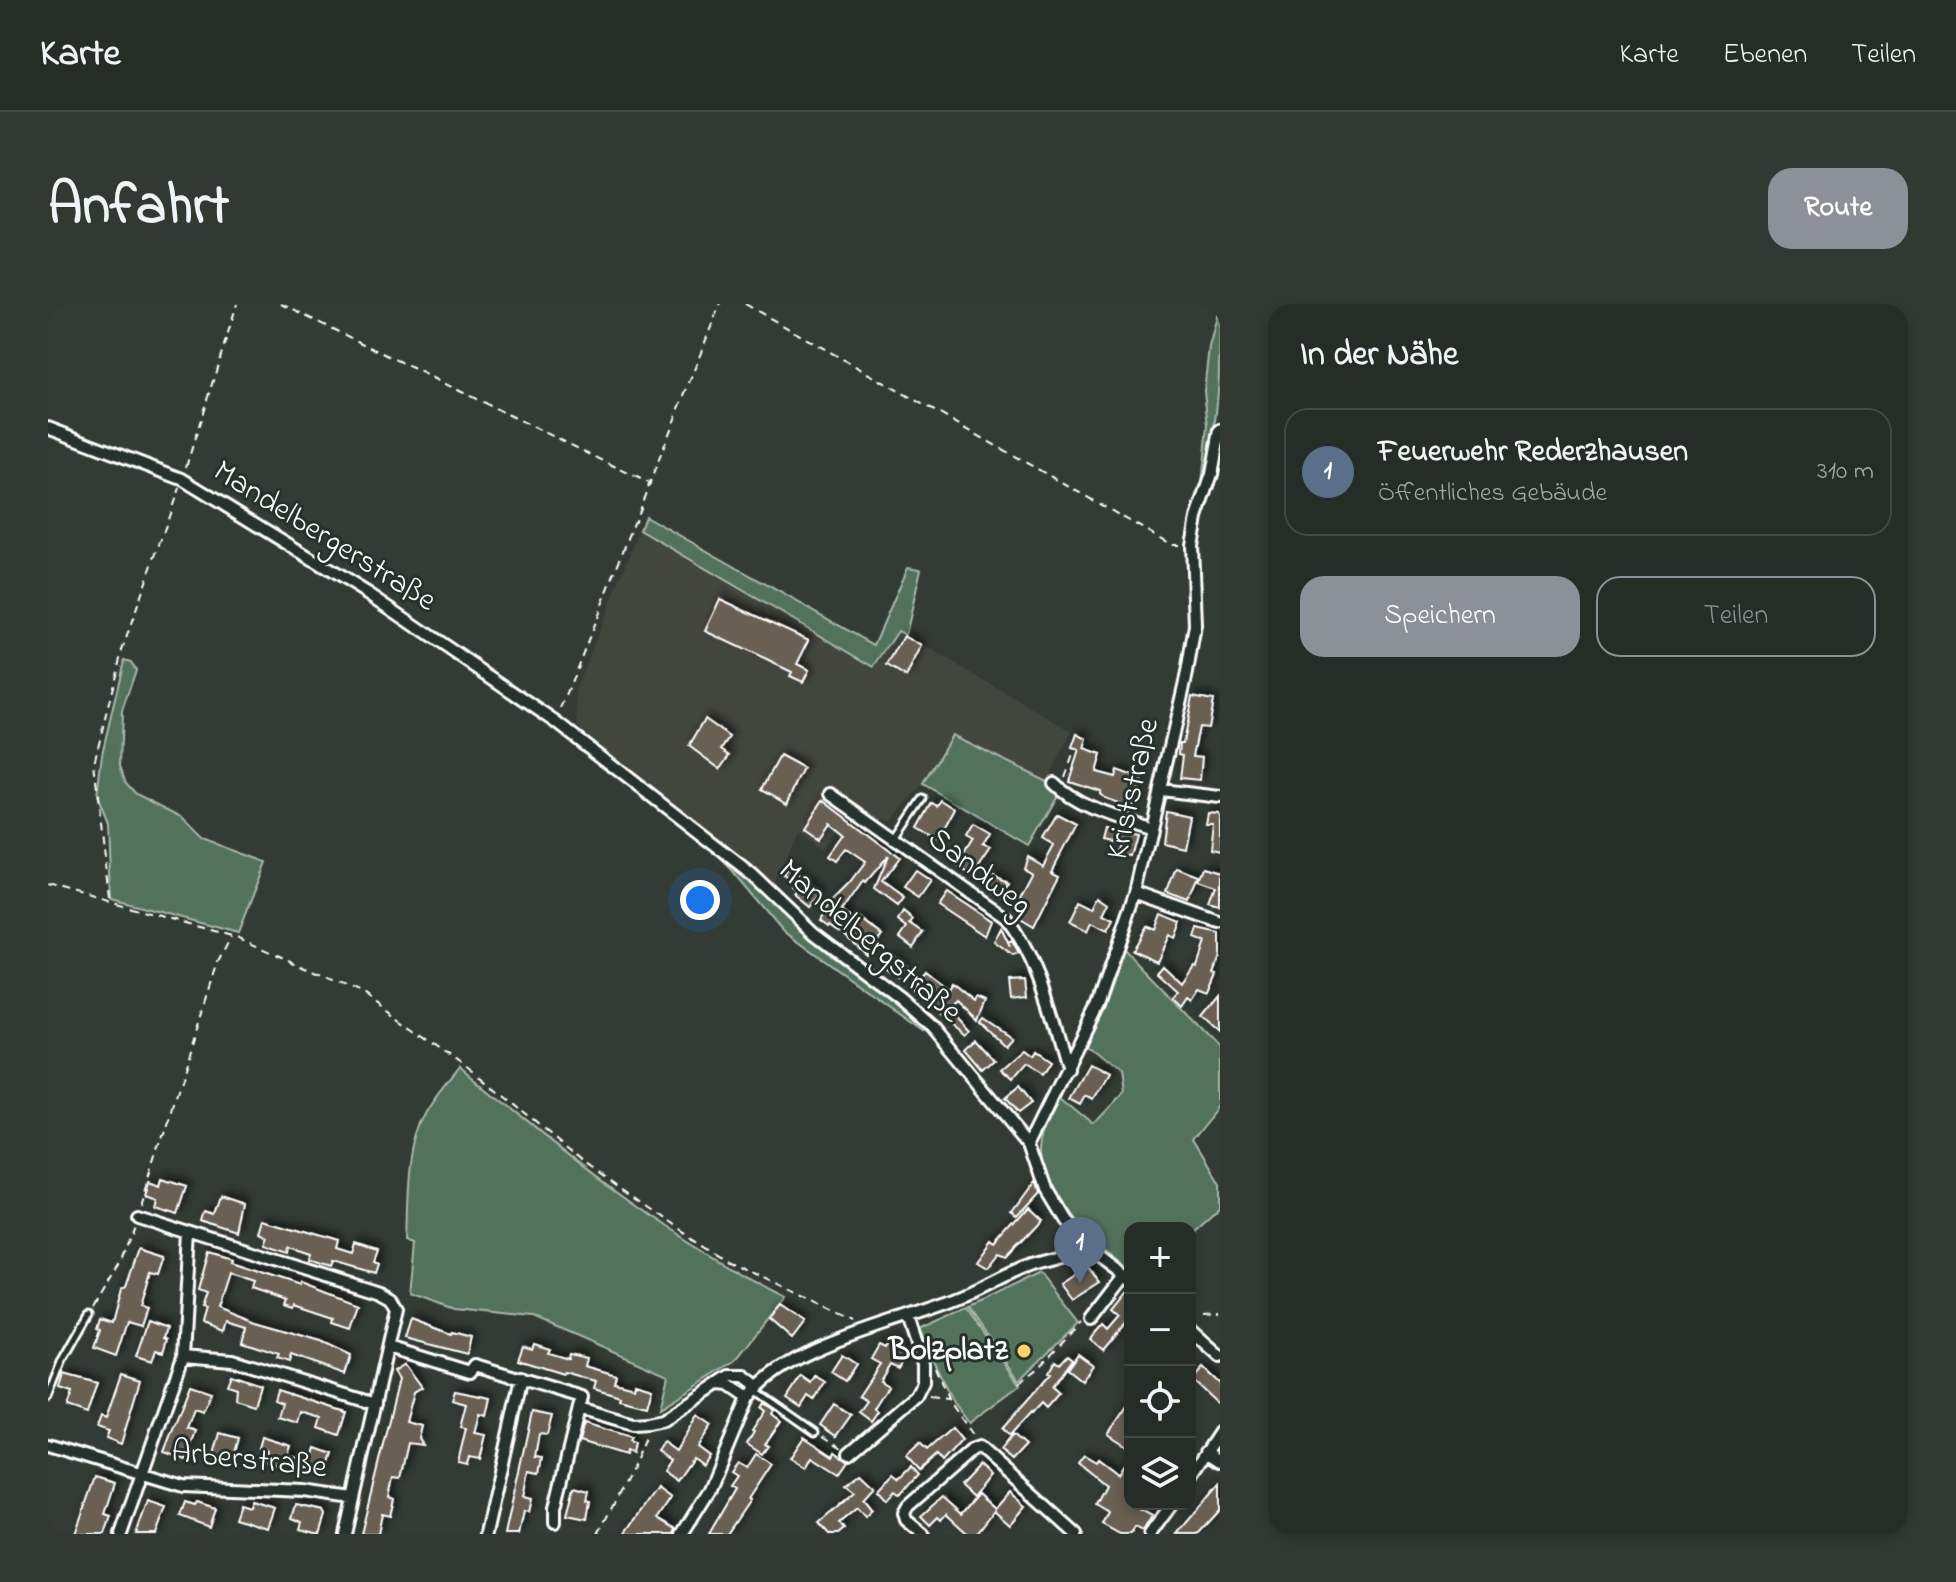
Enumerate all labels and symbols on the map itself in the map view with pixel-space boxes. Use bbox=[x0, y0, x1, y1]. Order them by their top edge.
street label: Mandelbergerstraße bbox=[203, 449, 445, 625]
street label: Kriststraße bbox=[1095, 713, 1173, 864]
street label: Sandweg bbox=[917, 817, 1041, 929]
street label: Mandelbergstraße bbox=[766, 848, 972, 1036]
your location bbox=[680, 880, 720, 920]
pin: 1 bbox=[1054, 1217, 1106, 1283]
place label: Bolzplatz bbox=[887, 1328, 1009, 1375]
marker: Bolzplatz bbox=[1015, 1342, 1033, 1360]
street label: Arberstraße bbox=[169, 1429, 330, 1493]

